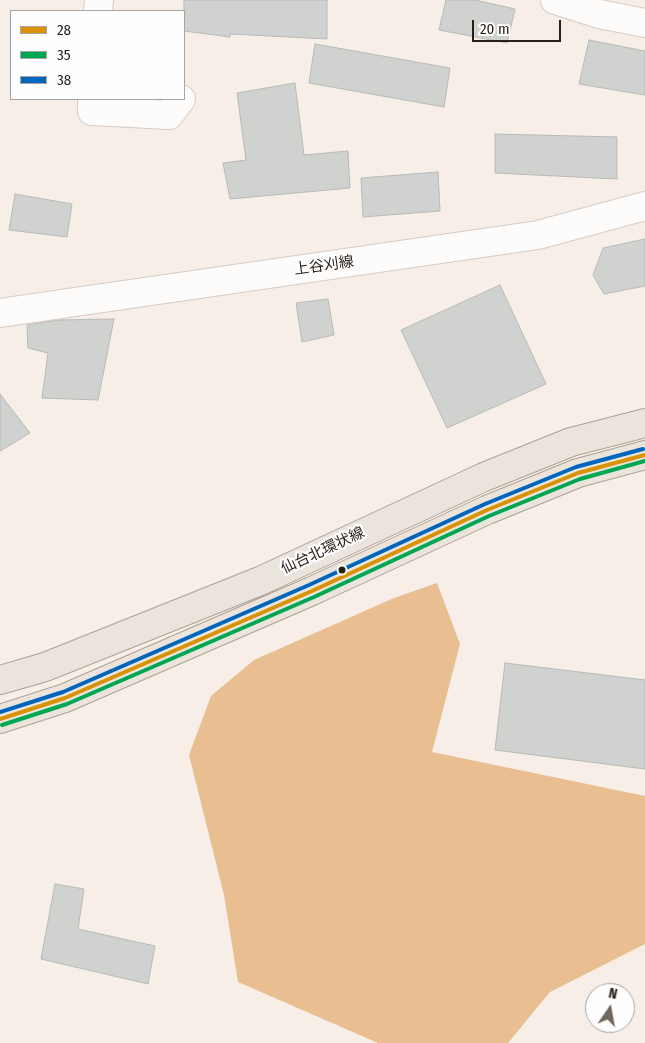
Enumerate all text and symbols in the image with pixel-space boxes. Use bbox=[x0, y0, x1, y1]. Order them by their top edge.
legend bbox=[10, 10, 185, 100]
scale bar bbox=[475, 10, 564, 42]
text: 20 m bbox=[480, 20, 510, 38]
text: 28 bbox=[57, 21, 71, 39]
text: 35 bbox=[57, 46, 71, 64]
text: 38 bbox=[57, 71, 71, 89]
street label: 上谷刈線 bbox=[293, 253, 355, 279]
street label: 仙台北環状線 bbox=[278, 524, 368, 578]
unlabelled marker bbox=[337, 565, 347, 575]
north arrow bbox=[585, 983, 635, 1033]
text: N bbox=[607, 985, 619, 1003]

